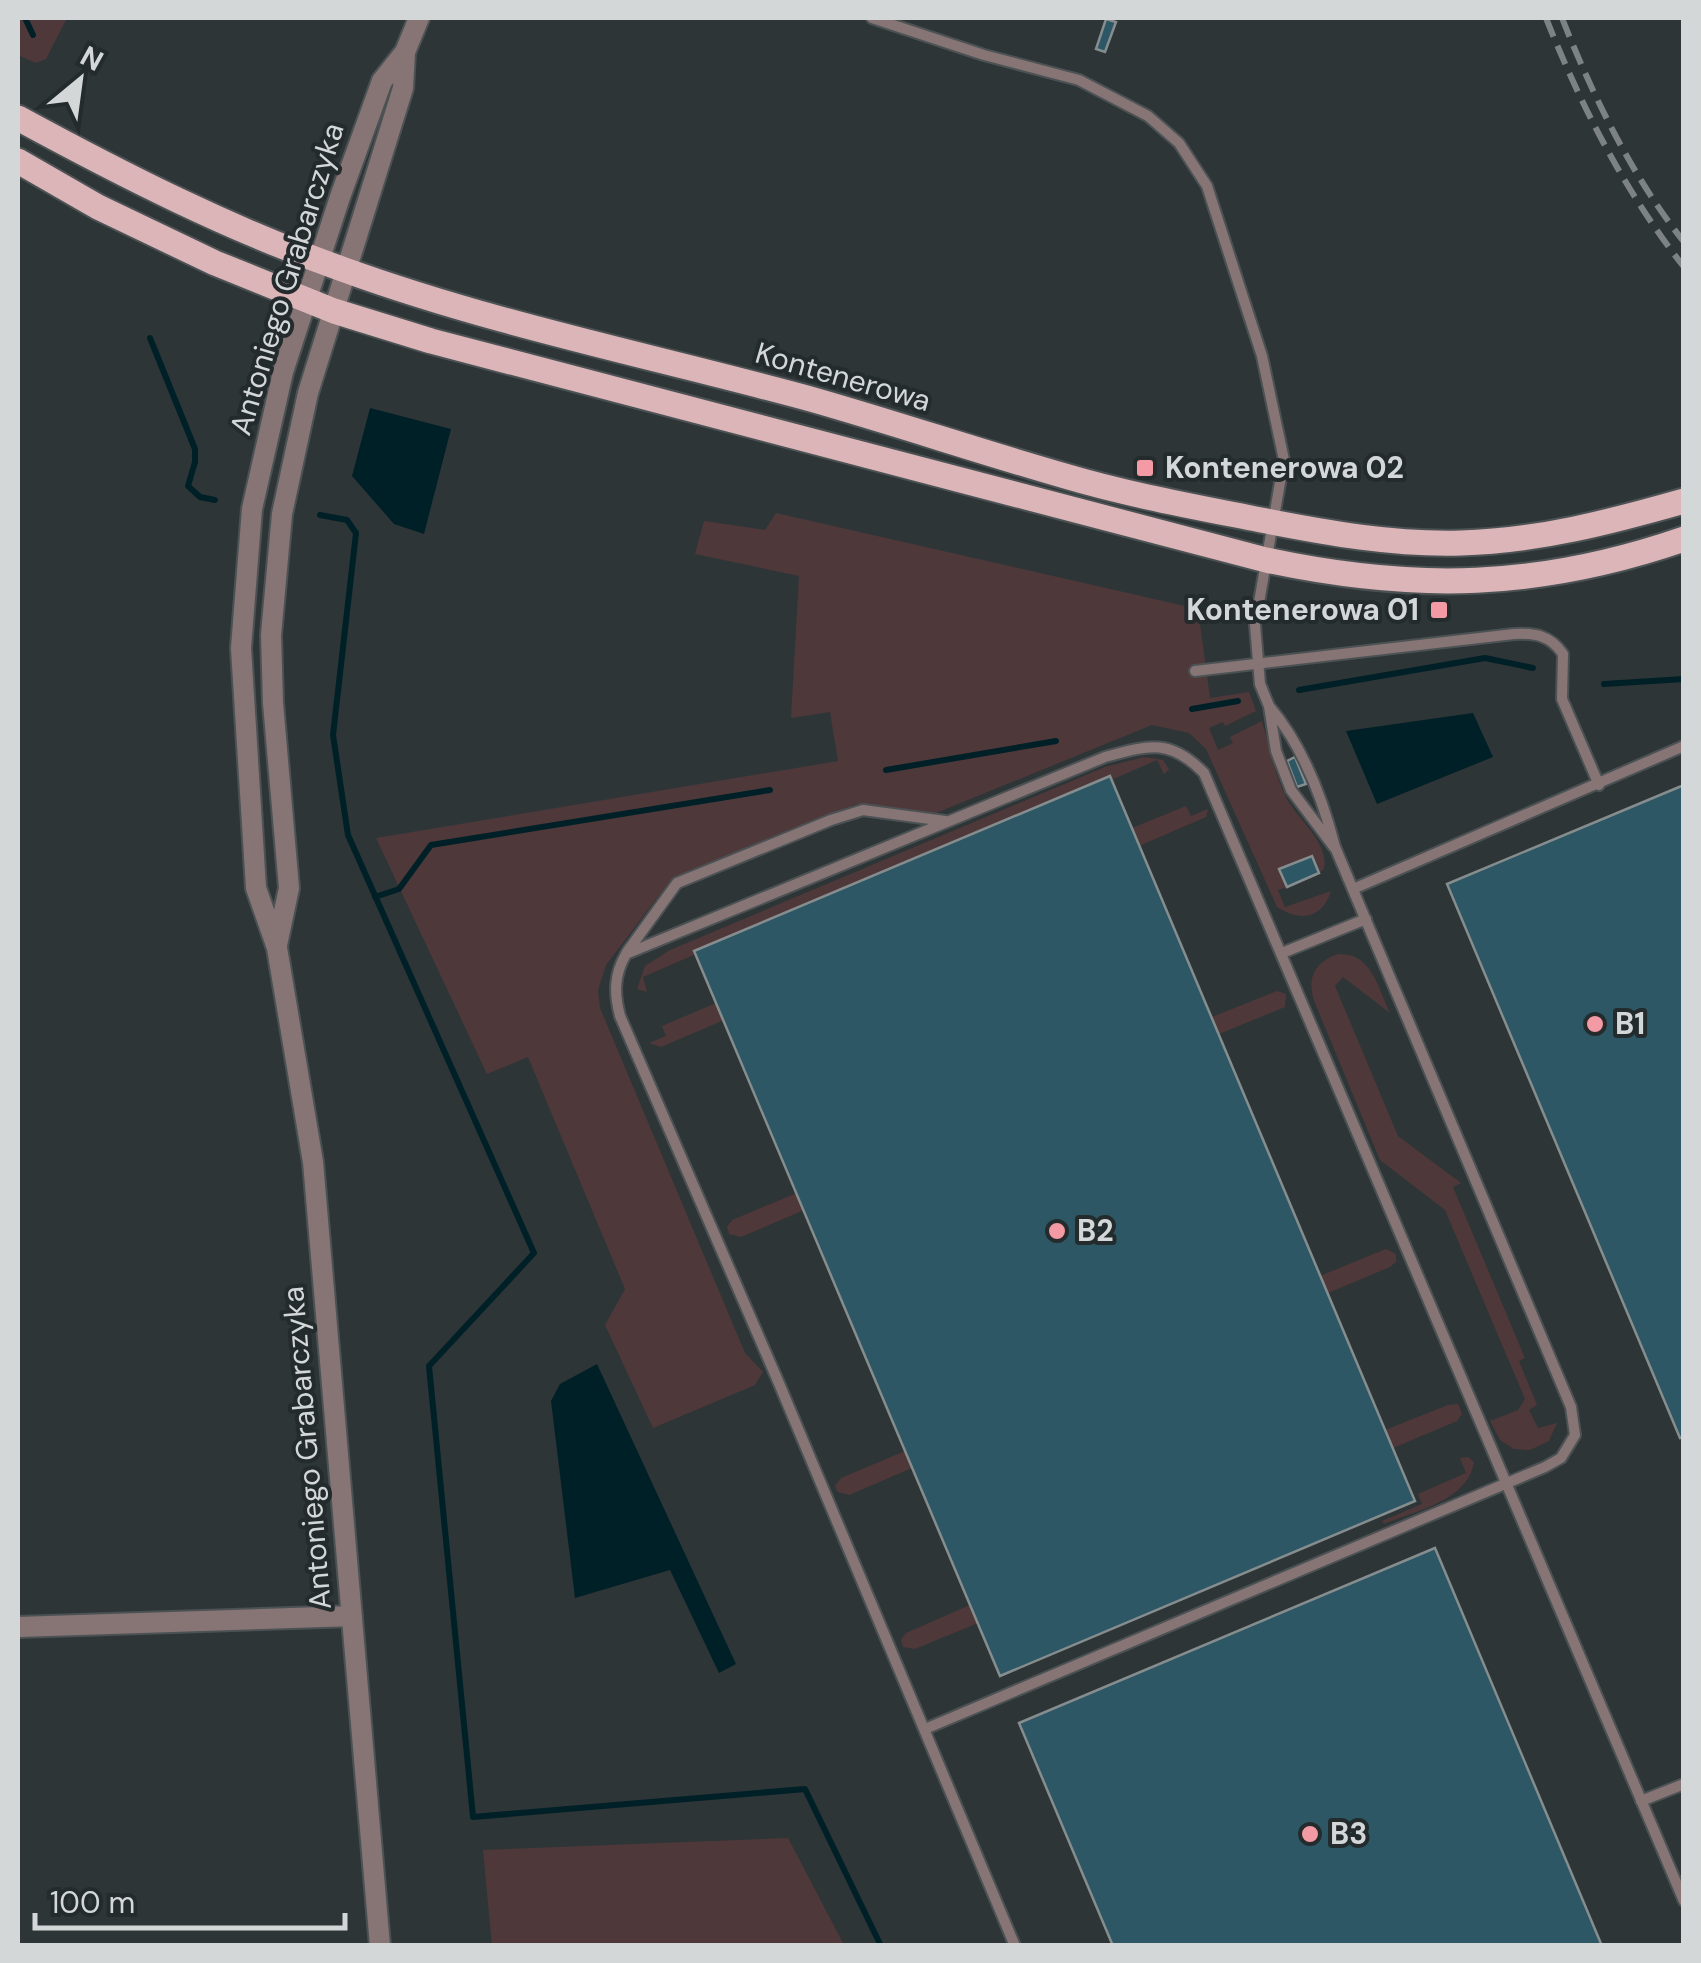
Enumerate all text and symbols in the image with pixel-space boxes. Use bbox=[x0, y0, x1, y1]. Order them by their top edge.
north arrow bbox=[30, 30, 130, 130]
text: N bbox=[74, 37, 110, 80]
street label: Antoniego Grabarczyka bbox=[220, 118, 353, 440]
street label: Kontenerowa bbox=[751, 333, 935, 420]
place label: Kontenerowa 02 bbox=[1165, 448, 1404, 487]
marker: Kontenerowa 02 bbox=[1134, 457, 1156, 479]
place label: Kontenerowa 01 bbox=[1186, 590, 1419, 629]
marker: Kontenerowa 01 bbox=[1428, 599, 1450, 621]
place label: B1 bbox=[1615, 1004, 1645, 1043]
marker: B1 bbox=[1584, 1013, 1606, 1035]
place label: B2 bbox=[1077, 1211, 1113, 1250]
marker: B2 bbox=[1046, 1220, 1068, 1242]
street label: Antoniego Grabarczyka bbox=[273, 1285, 340, 1611]
place label: B3 bbox=[1330, 1814, 1367, 1853]
marker: B3 bbox=[1299, 1823, 1321, 1845]
scale bar bbox=[35, 1868, 345, 1930]
text: 100 m bbox=[50, 1883, 135, 1922]

